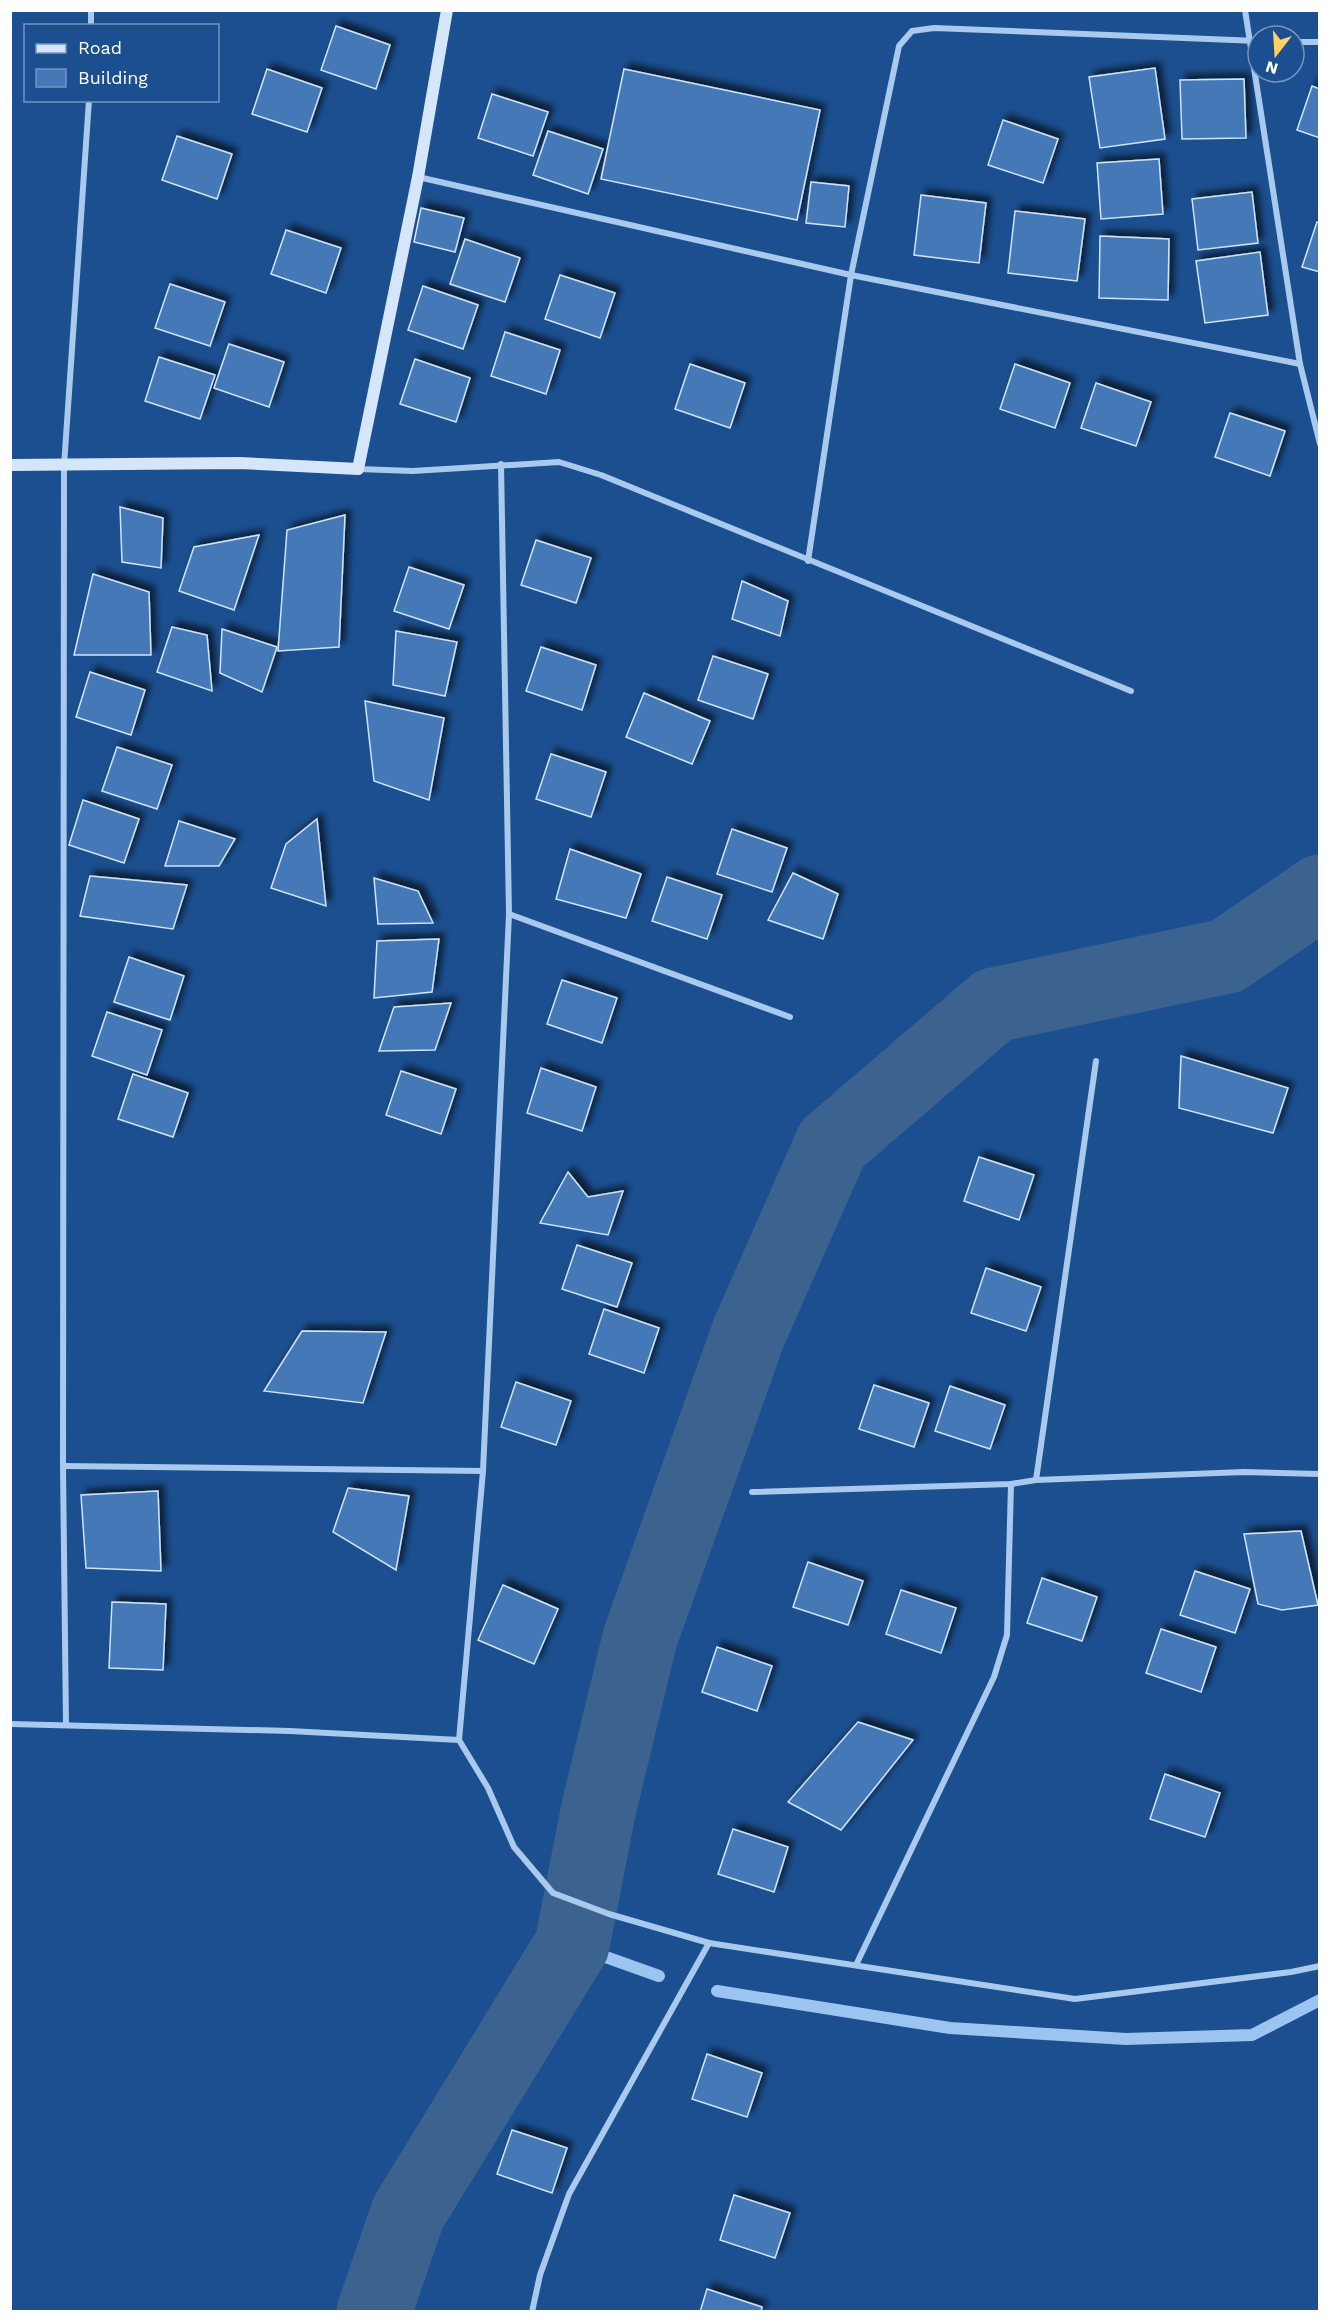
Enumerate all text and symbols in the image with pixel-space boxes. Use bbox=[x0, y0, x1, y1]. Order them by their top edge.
legend bbox=[24, 24, 219, 102]
north arrow bbox=[1246, 24, 1306, 84]
text: Road bbox=[78, 37, 122, 58]
text: N bbox=[1263, 57, 1280, 79]
text: Building bbox=[78, 67, 148, 88]

